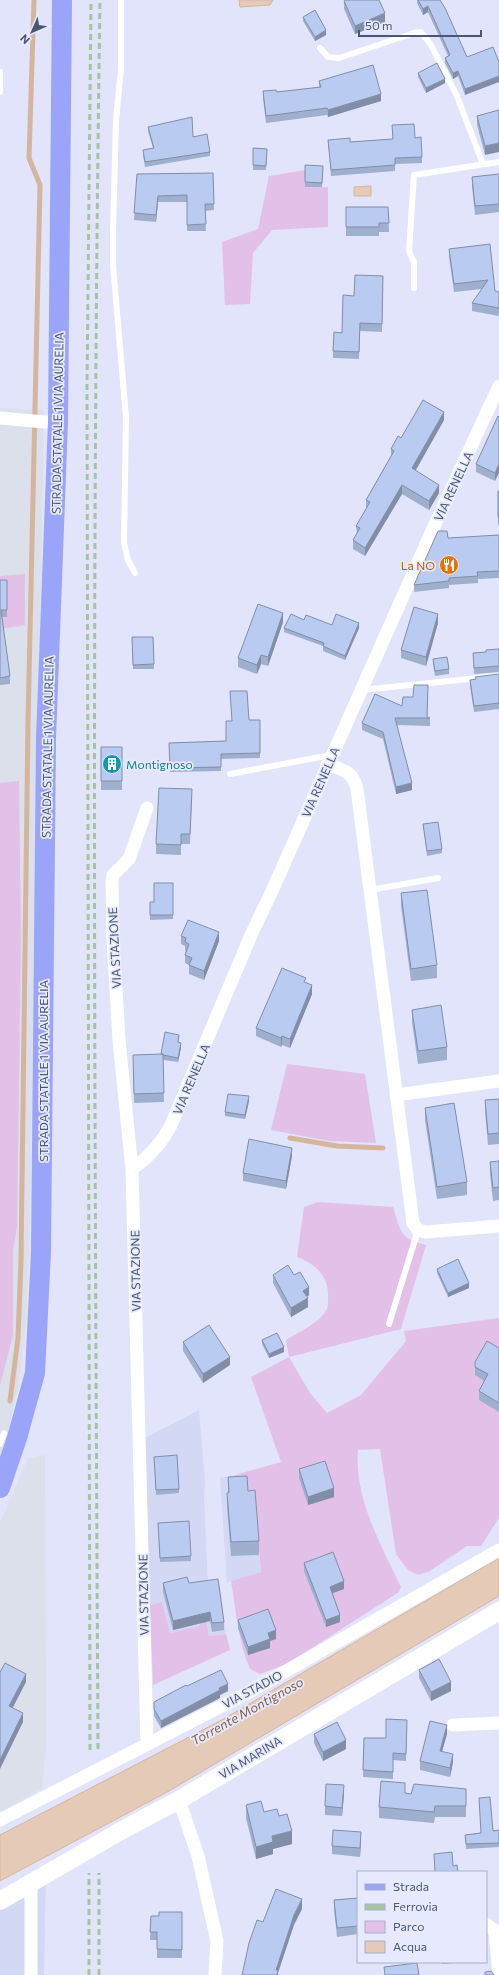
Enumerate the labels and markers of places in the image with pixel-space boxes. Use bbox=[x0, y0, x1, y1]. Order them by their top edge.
restaurant icon: La NO bbox=[438, 554, 460, 576]
place label: La NO bbox=[401, 558, 435, 572]
building icon: Montignoso bbox=[101, 753, 123, 775]
place label: Montignoso bbox=[126, 757, 193, 771]

